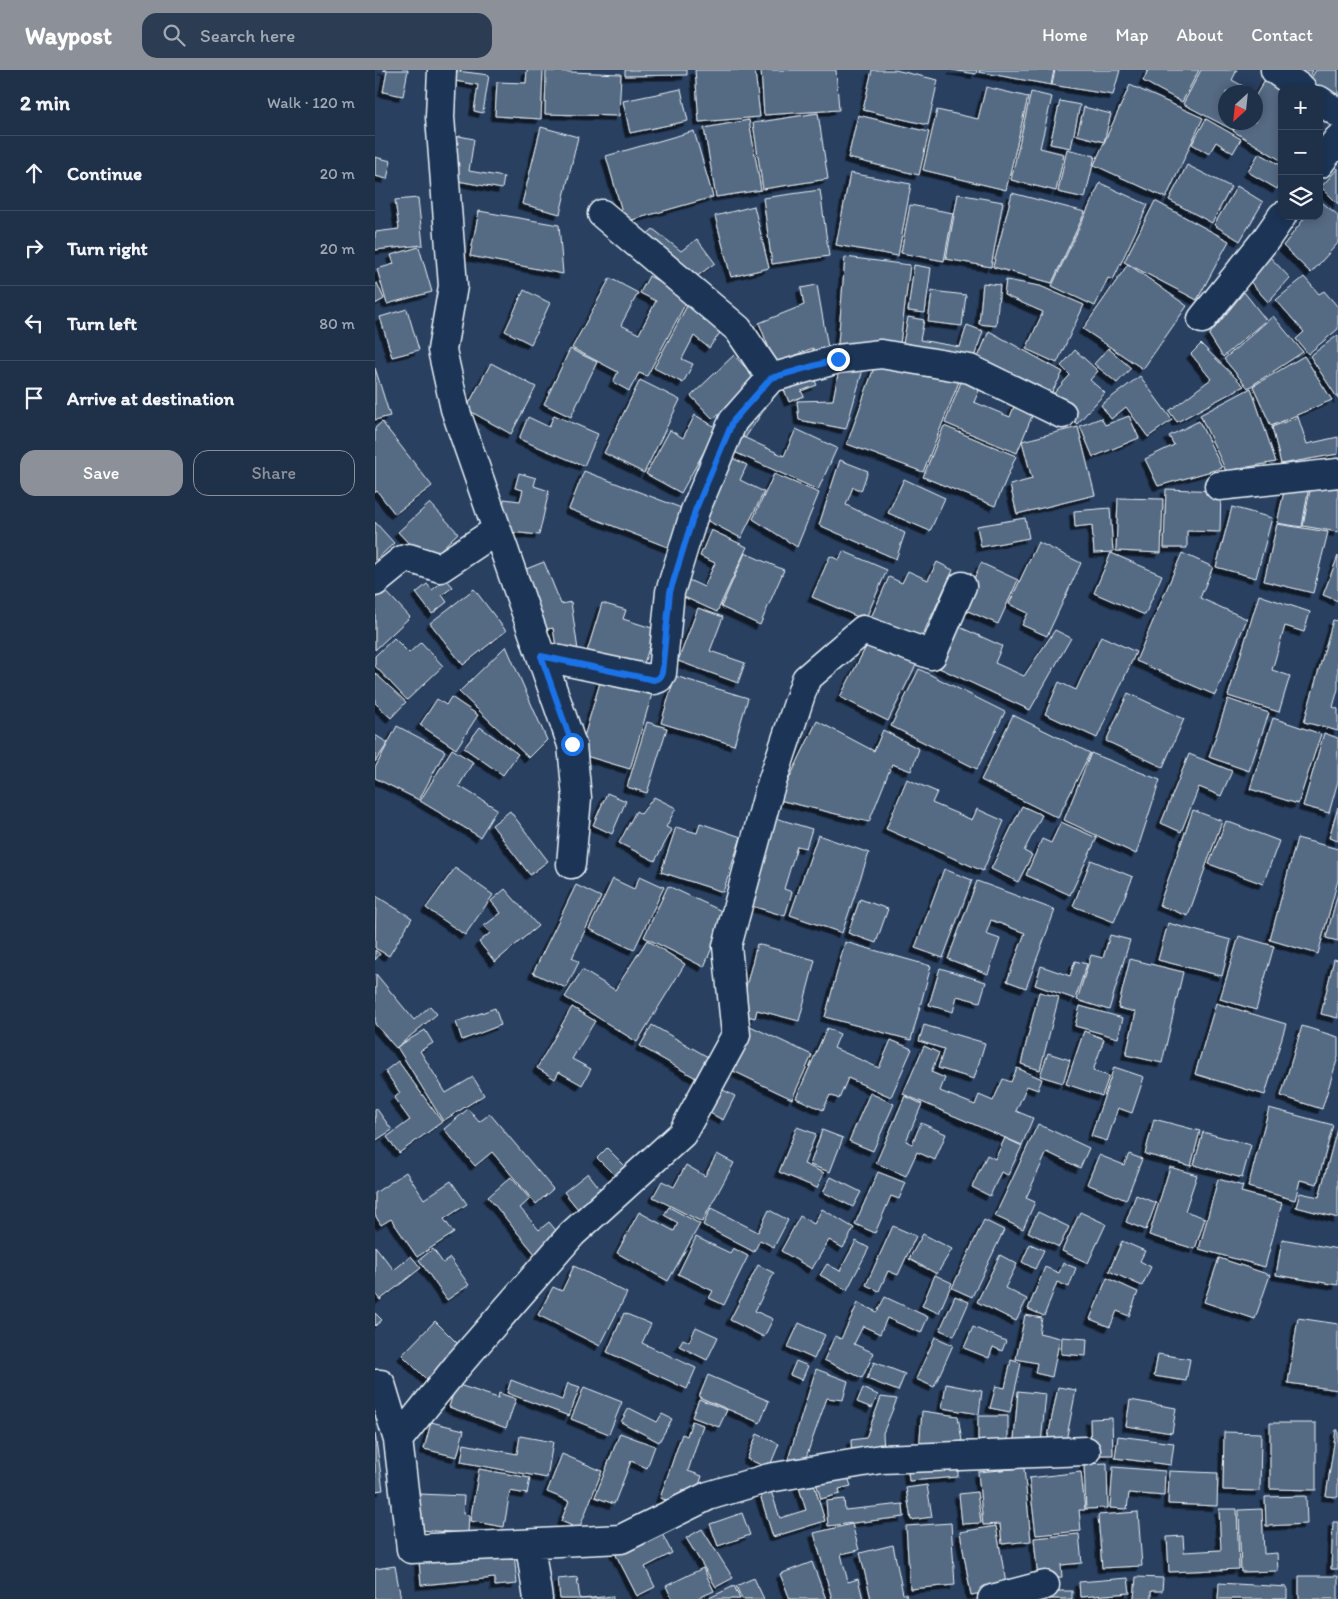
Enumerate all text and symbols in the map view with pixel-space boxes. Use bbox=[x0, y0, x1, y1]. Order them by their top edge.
search box bbox=[142, 13, 492, 58]
text: Waypost bbox=[25, 21, 112, 50]
icon: search bbox=[160, 21, 188, 49]
text: Search here bbox=[200, 24, 295, 47]
text: Home bbox=[1042, 24, 1088, 46]
text: Map bbox=[1116, 24, 1149, 46]
text: About bbox=[1177, 24, 1223, 46]
text: Contact bbox=[1251, 24, 1313, 46]
north arrow bbox=[1218, 85, 1263, 130]
map controls bbox=[1278, 85, 1323, 220]
button: + bbox=[1278, 85, 1323, 130]
text: 2 min bbox=[20, 90, 70, 115]
text: Walk · 120 m bbox=[267, 93, 355, 112]
button: − bbox=[1278, 130, 1323, 175]
icon: ahead bbox=[20, 159, 48, 187]
text: Continue bbox=[67, 162, 142, 185]
text: 20 m bbox=[320, 164, 355, 183]
button: layers bbox=[1278, 175, 1323, 220]
icon: right bbox=[20, 234, 48, 262]
text: Turn right bbox=[67, 237, 148, 260]
text: 20 m bbox=[320, 239, 355, 258]
icon: left bbox=[20, 309, 48, 337]
text: Turn left bbox=[67, 312, 137, 335]
text: 80 m bbox=[319, 314, 355, 333]
route end bbox=[827, 348, 850, 371]
icon: arrive bbox=[20, 384, 48, 412]
text: Arrive at destination bbox=[67, 387, 234, 410]
button: Save bbox=[20, 450, 183, 496]
button: Share bbox=[193, 450, 355, 496]
route start bbox=[561, 733, 584, 756]

